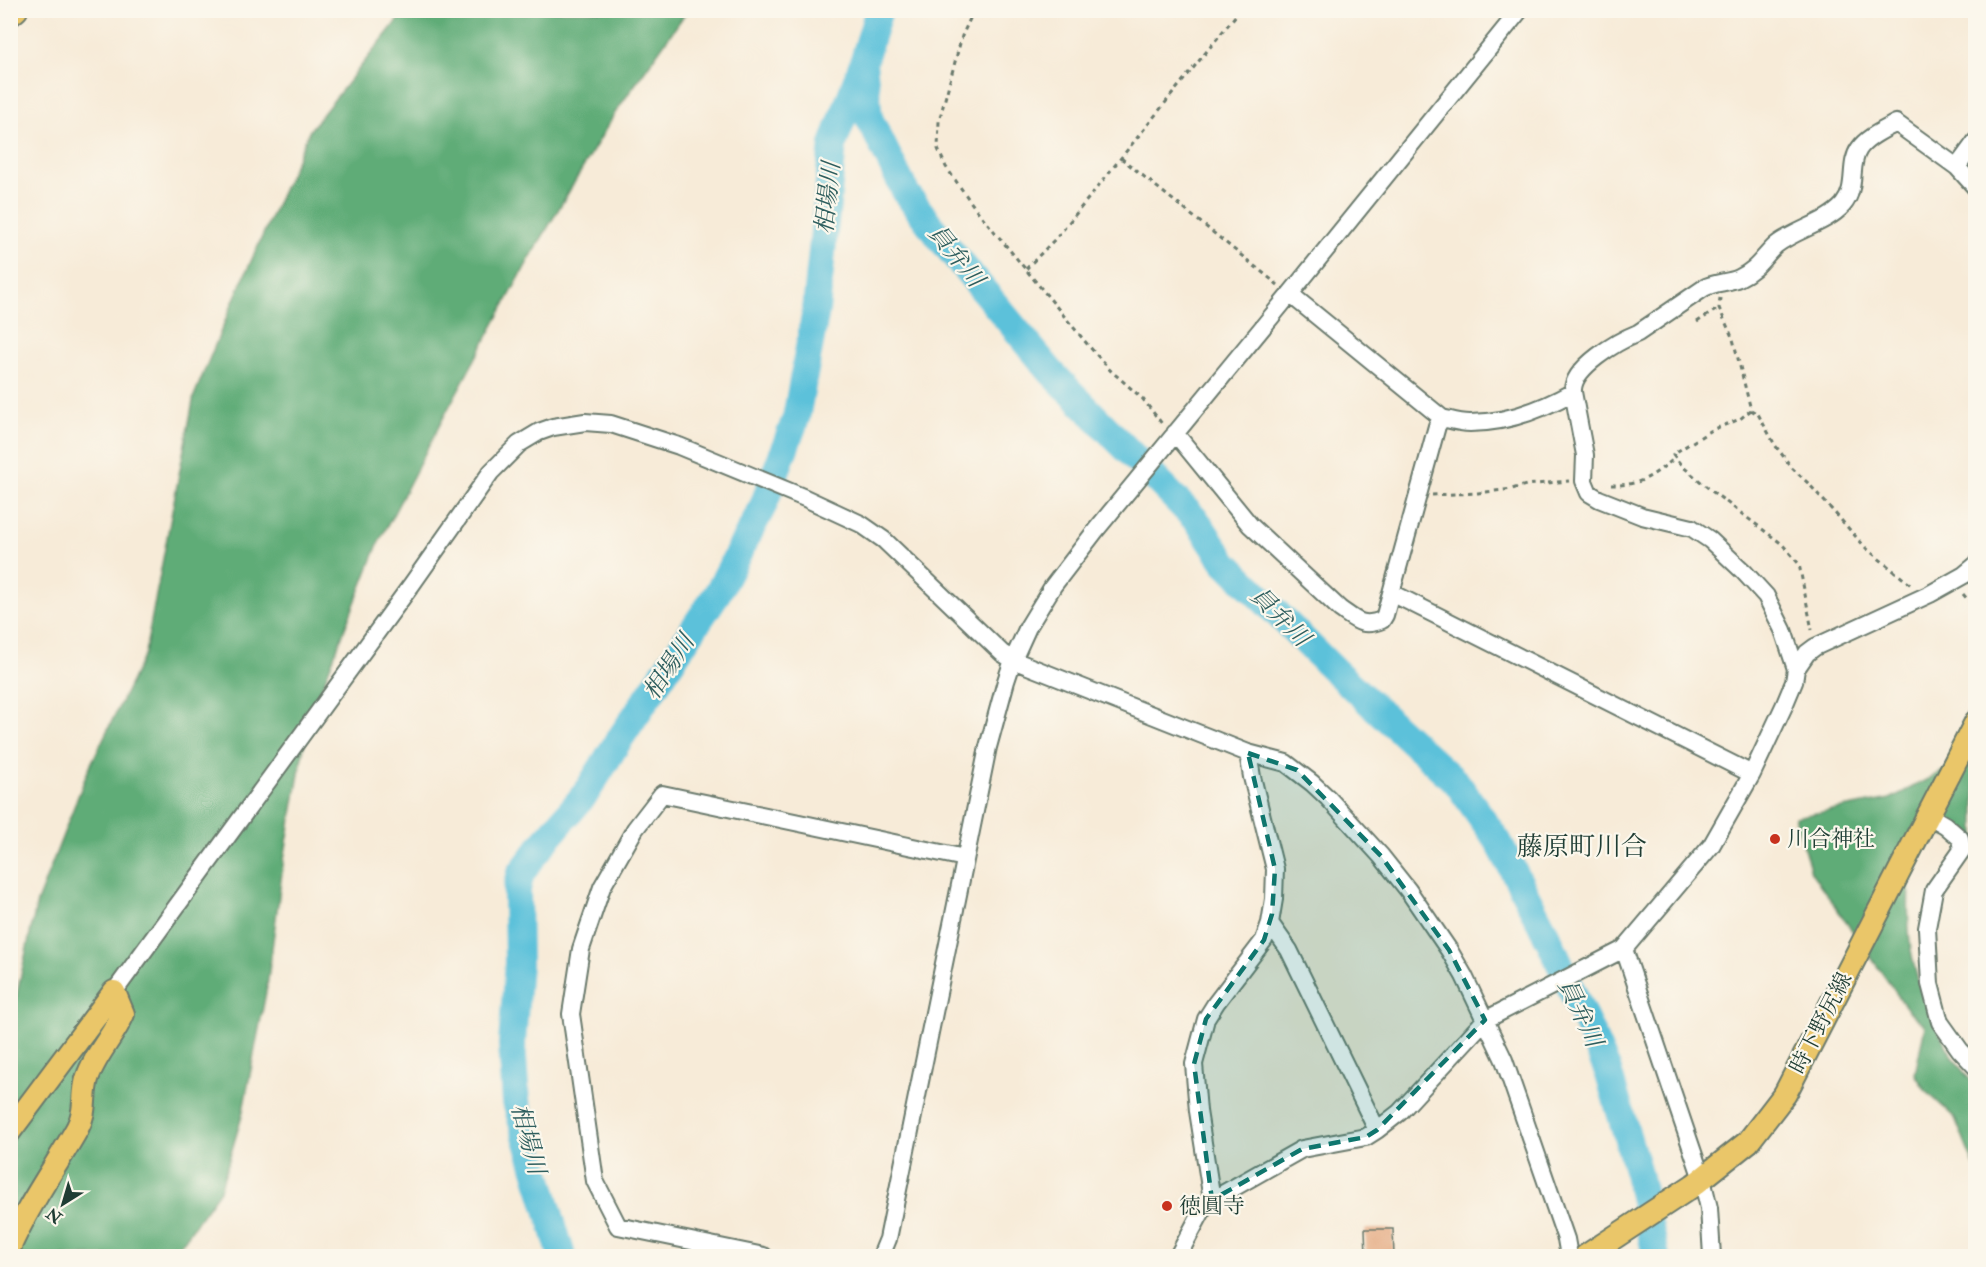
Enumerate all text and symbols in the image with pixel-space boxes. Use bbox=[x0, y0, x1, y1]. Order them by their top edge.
water label: 相場川 bbox=[809, 158, 847, 235]
water label: 員弁川 bbox=[921, 218, 993, 296]
water label: 員弁川 bbox=[1244, 581, 1319, 656]
water label: 相場川 bbox=[636, 626, 703, 706]
place label: 川合神社 bbox=[1787, 825, 1875, 853]
district label: 藤原町川合 bbox=[1517, 831, 1647, 863]
marker: 川合神社 bbox=[1768, 832, 1782, 846]
street label: 時下野尻線 bbox=[1784, 968, 1858, 1078]
water label: 員弁川 bbox=[1551, 974, 1611, 1055]
water label: 相場川 bbox=[504, 1100, 553, 1181]
north arrow bbox=[33, 1174, 93, 1234]
place label: 徳圓寺 bbox=[1179, 1192, 1245, 1220]
marker: 徳圓寺 bbox=[1160, 1199, 1174, 1213]
text: N bbox=[42, 1202, 67, 1228]

